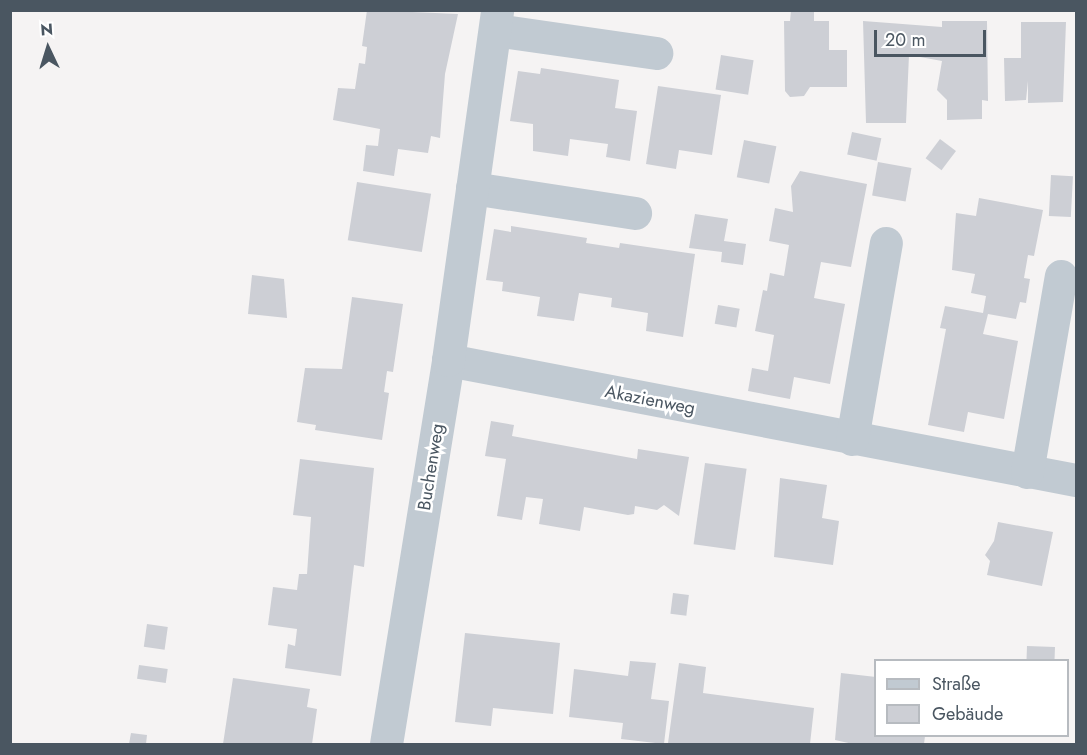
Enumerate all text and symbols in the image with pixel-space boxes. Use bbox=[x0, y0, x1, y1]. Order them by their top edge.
north arrow bbox=[18, 18, 78, 78]
text: N bbox=[40, 18, 54, 41]
scale bar bbox=[877, 18, 990, 56]
text: 20 m bbox=[885, 27, 925, 53]
street label: Akazienweg bbox=[603, 381, 697, 419]
street label: Buchenweg bbox=[413, 422, 449, 512]
legend bbox=[874, 659, 1069, 737]
text: Straße bbox=[932, 671, 980, 697]
text: Gebäude bbox=[932, 701, 1003, 727]

